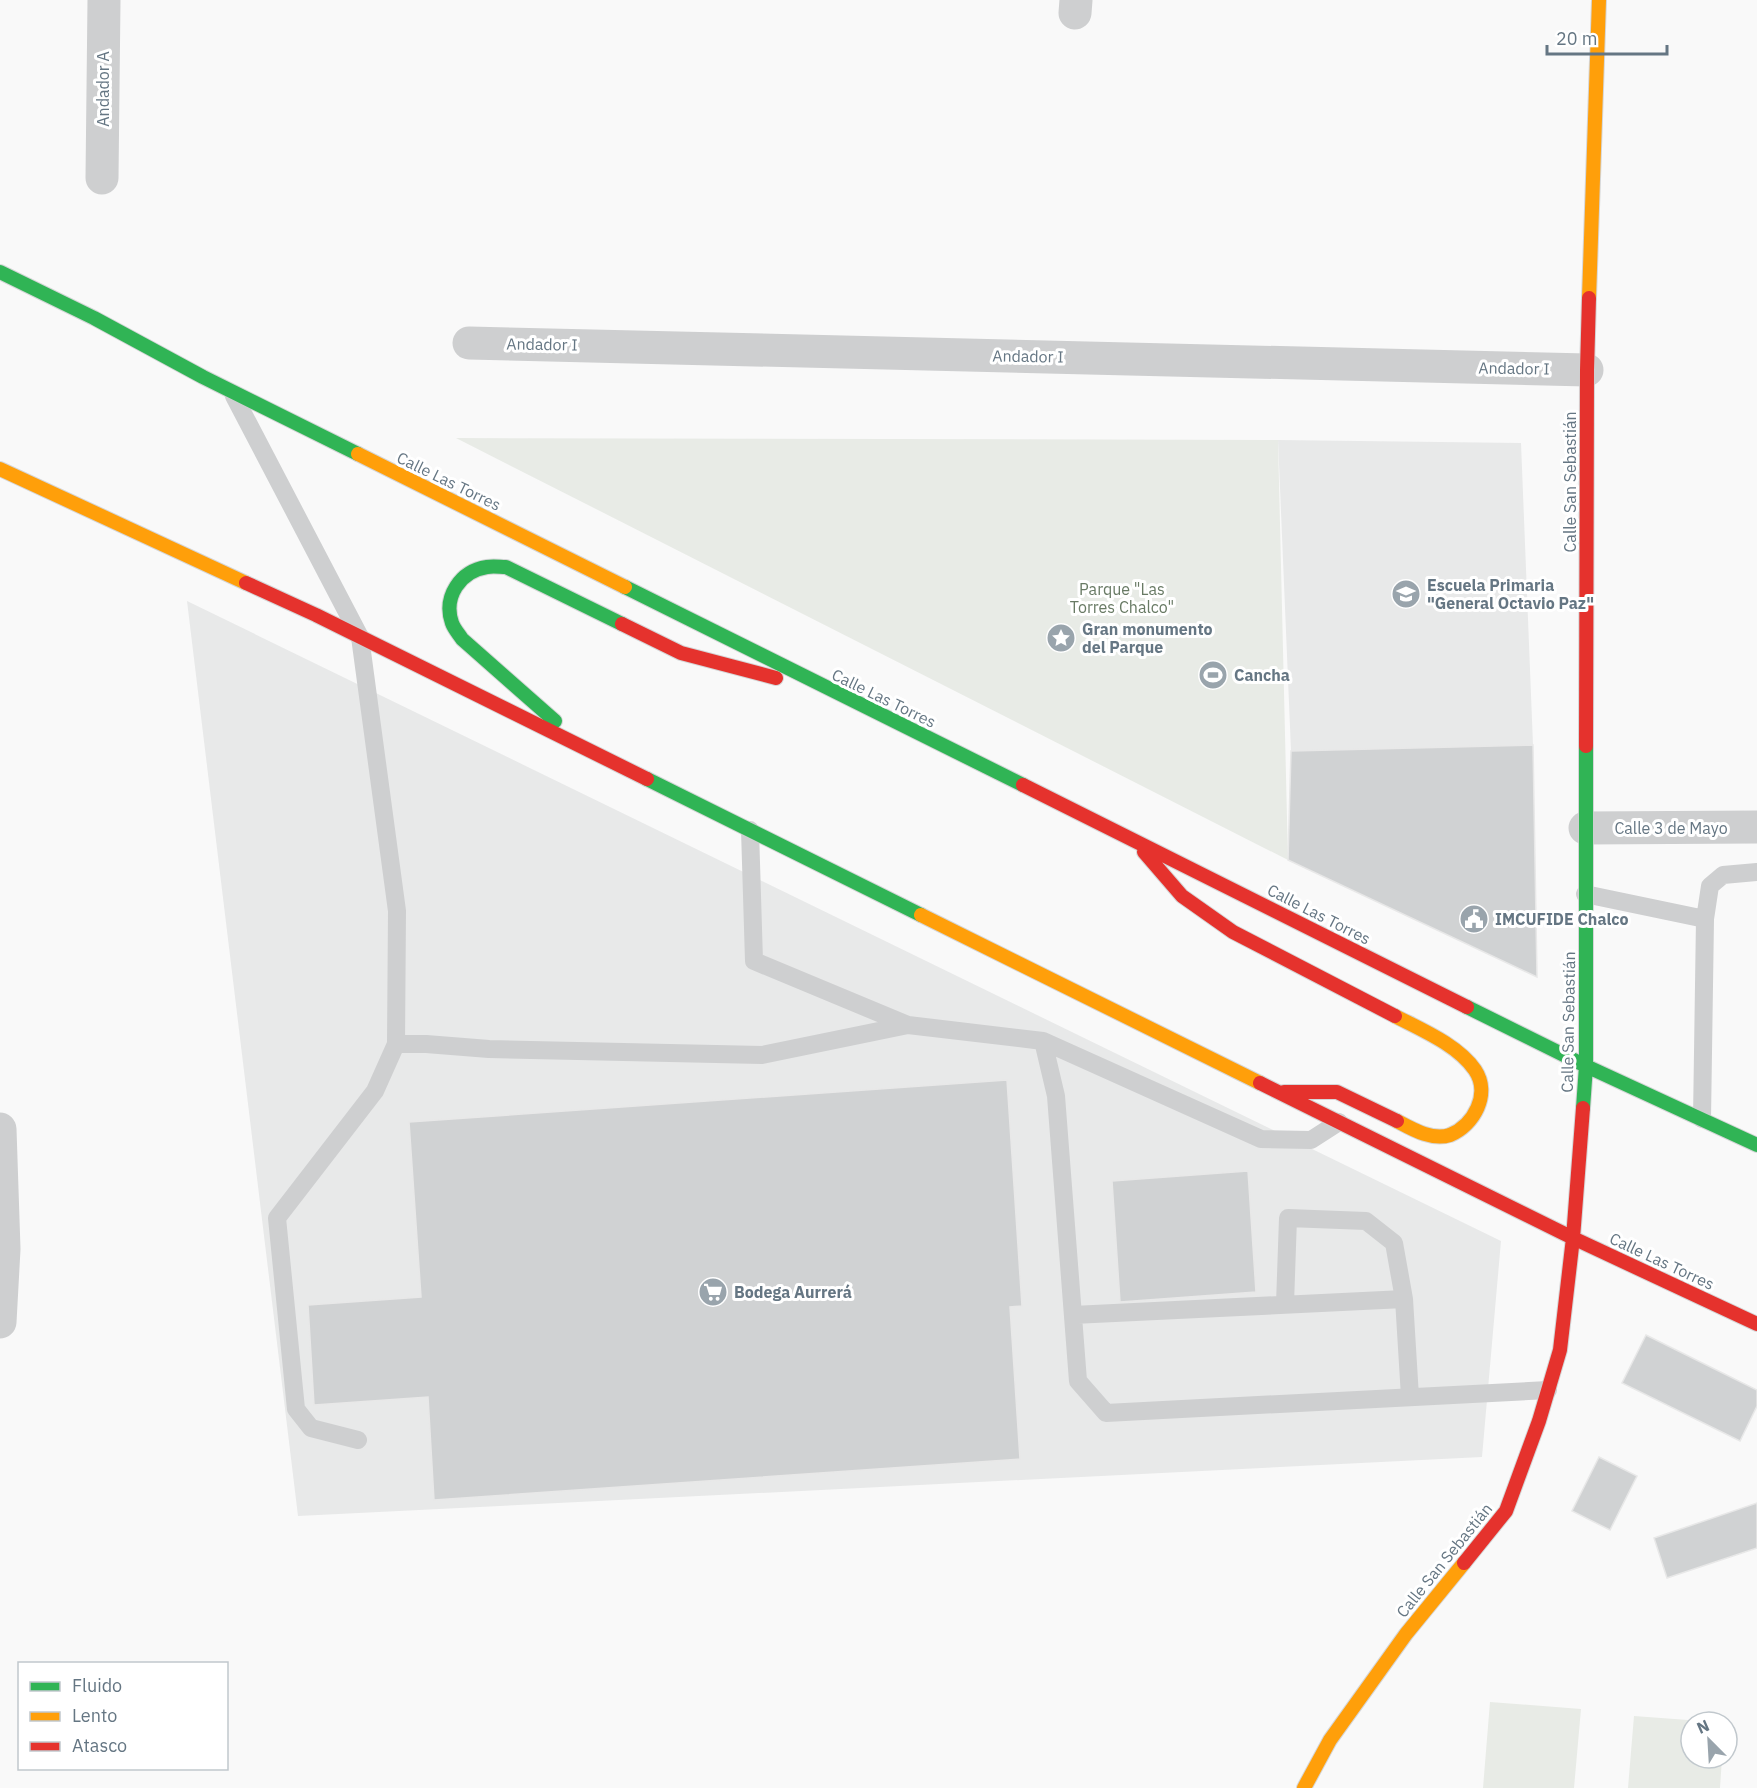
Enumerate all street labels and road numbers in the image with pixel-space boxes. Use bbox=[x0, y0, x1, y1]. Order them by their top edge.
street label: Andador A bbox=[93, 51, 113, 127]
street label: Andador I bbox=[506, 333, 578, 355]
street label: Andador I bbox=[992, 345, 1064, 367]
street label: Andador I bbox=[1478, 357, 1550, 379]
street label: Calle San Sebastián bbox=[1560, 411, 1580, 553]
street label: Calle Las Torres bbox=[394, 447, 504, 515]
street label: Calle Las Torres bbox=[829, 664, 939, 732]
street label: Calle 3 de Mayo bbox=[1614, 818, 1728, 838]
street label: Calle Las Torres bbox=[1264, 879, 1374, 949]
street label: Calle San Sebastián bbox=[1557, 951, 1579, 1093]
street label: Calle Las Torres bbox=[1607, 1228, 1717, 1294]
street label: Calle San Sebastián bbox=[1392, 1499, 1496, 1621]

